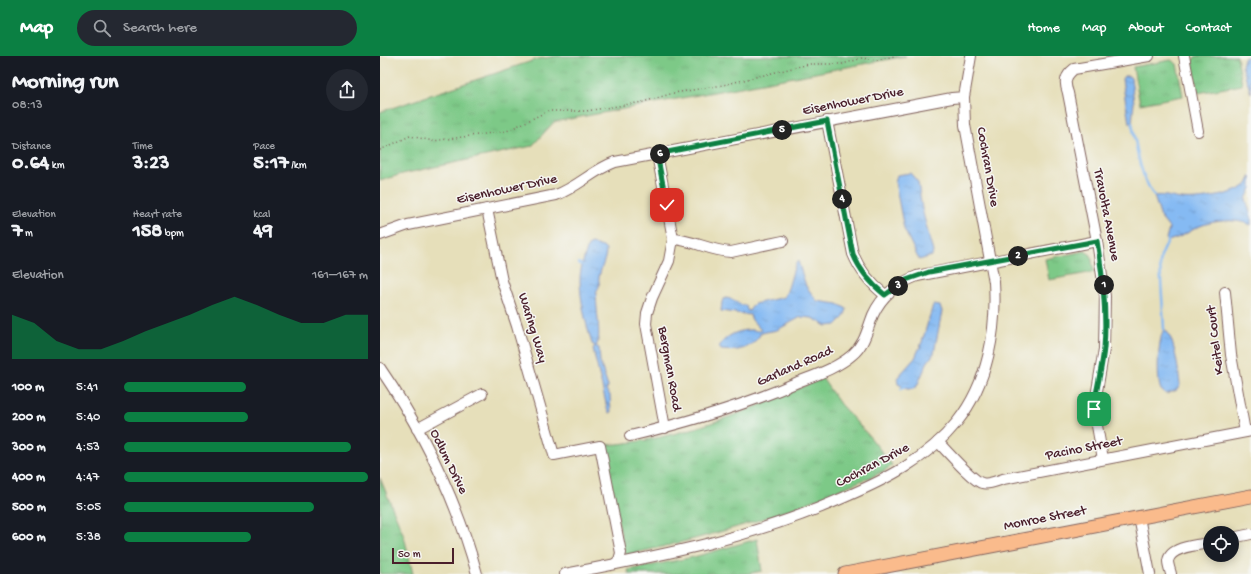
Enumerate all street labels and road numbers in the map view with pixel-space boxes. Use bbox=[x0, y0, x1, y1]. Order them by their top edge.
street label: Eisenhower Drive bbox=[801, 84, 906, 120]
street label: Cochran Drive bbox=[972, 126, 1002, 209]
street label: Travolta Avenue bbox=[1089, 166, 1123, 263]
street label: Eisenhower Drive bbox=[455, 171, 560, 209]
street label: Waring Way bbox=[513, 291, 551, 365]
street label: Keitel Court bbox=[1203, 303, 1229, 375]
street label: Bergman Road bbox=[653, 324, 685, 414]
street label: Garland Road bbox=[754, 342, 837, 391]
street label: Odlum Drive bbox=[425, 427, 471, 498]
street label: Pacino Street bbox=[1043, 433, 1125, 465]
street label: Cochran Drive bbox=[834, 439, 913, 492]
street label: Monroe Street bbox=[1002, 502, 1089, 535]

